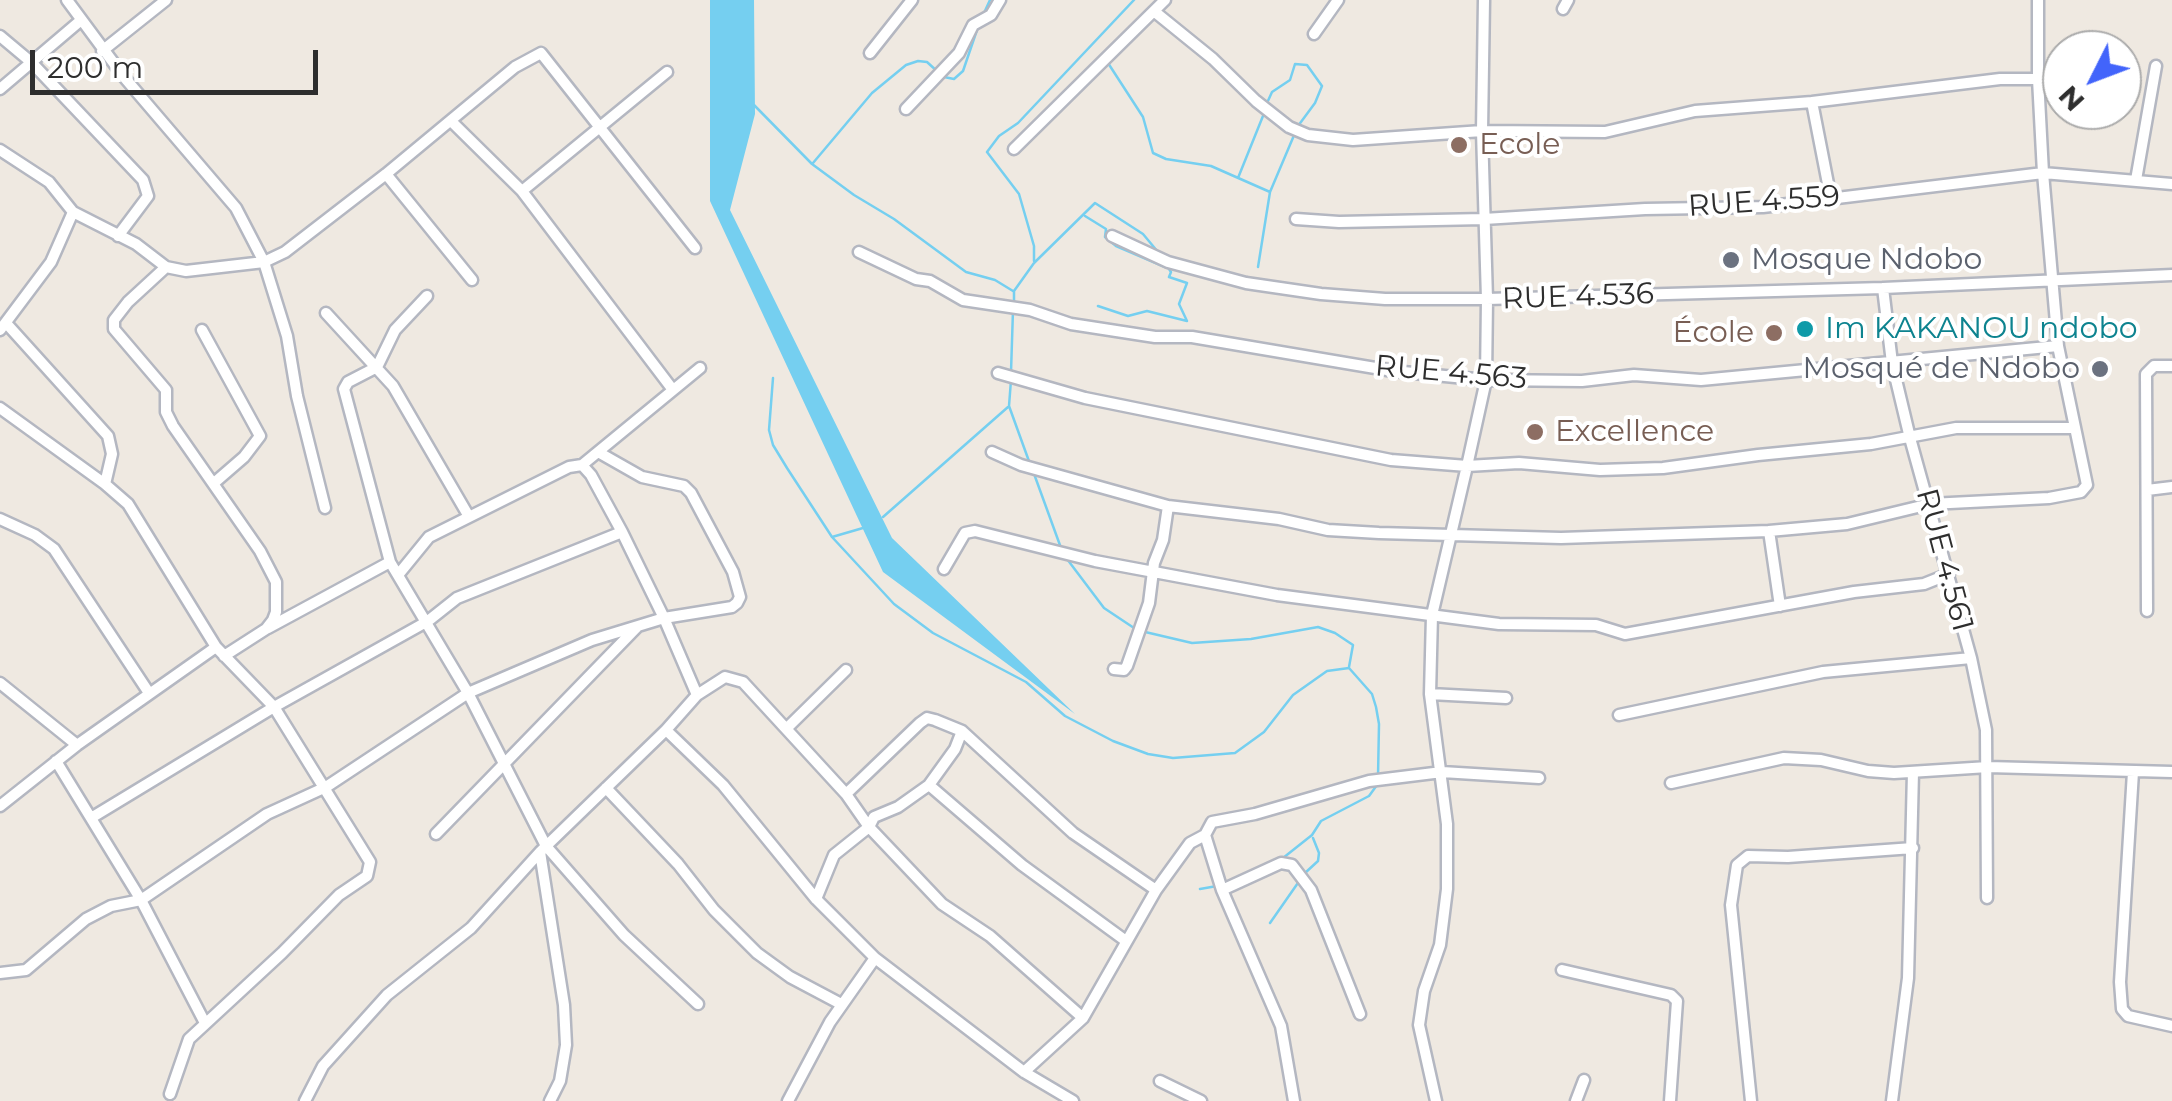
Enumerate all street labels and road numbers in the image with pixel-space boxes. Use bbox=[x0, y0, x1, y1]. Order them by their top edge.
street label: RUE 4.559 bbox=[1687, 179, 1841, 225]
street label: RUE 4.536 bbox=[1501, 276, 1655, 318]
street label: RUE 4.563 bbox=[1374, 348, 1528, 398]
street label: RUE 4.561 bbox=[1908, 485, 1980, 635]

